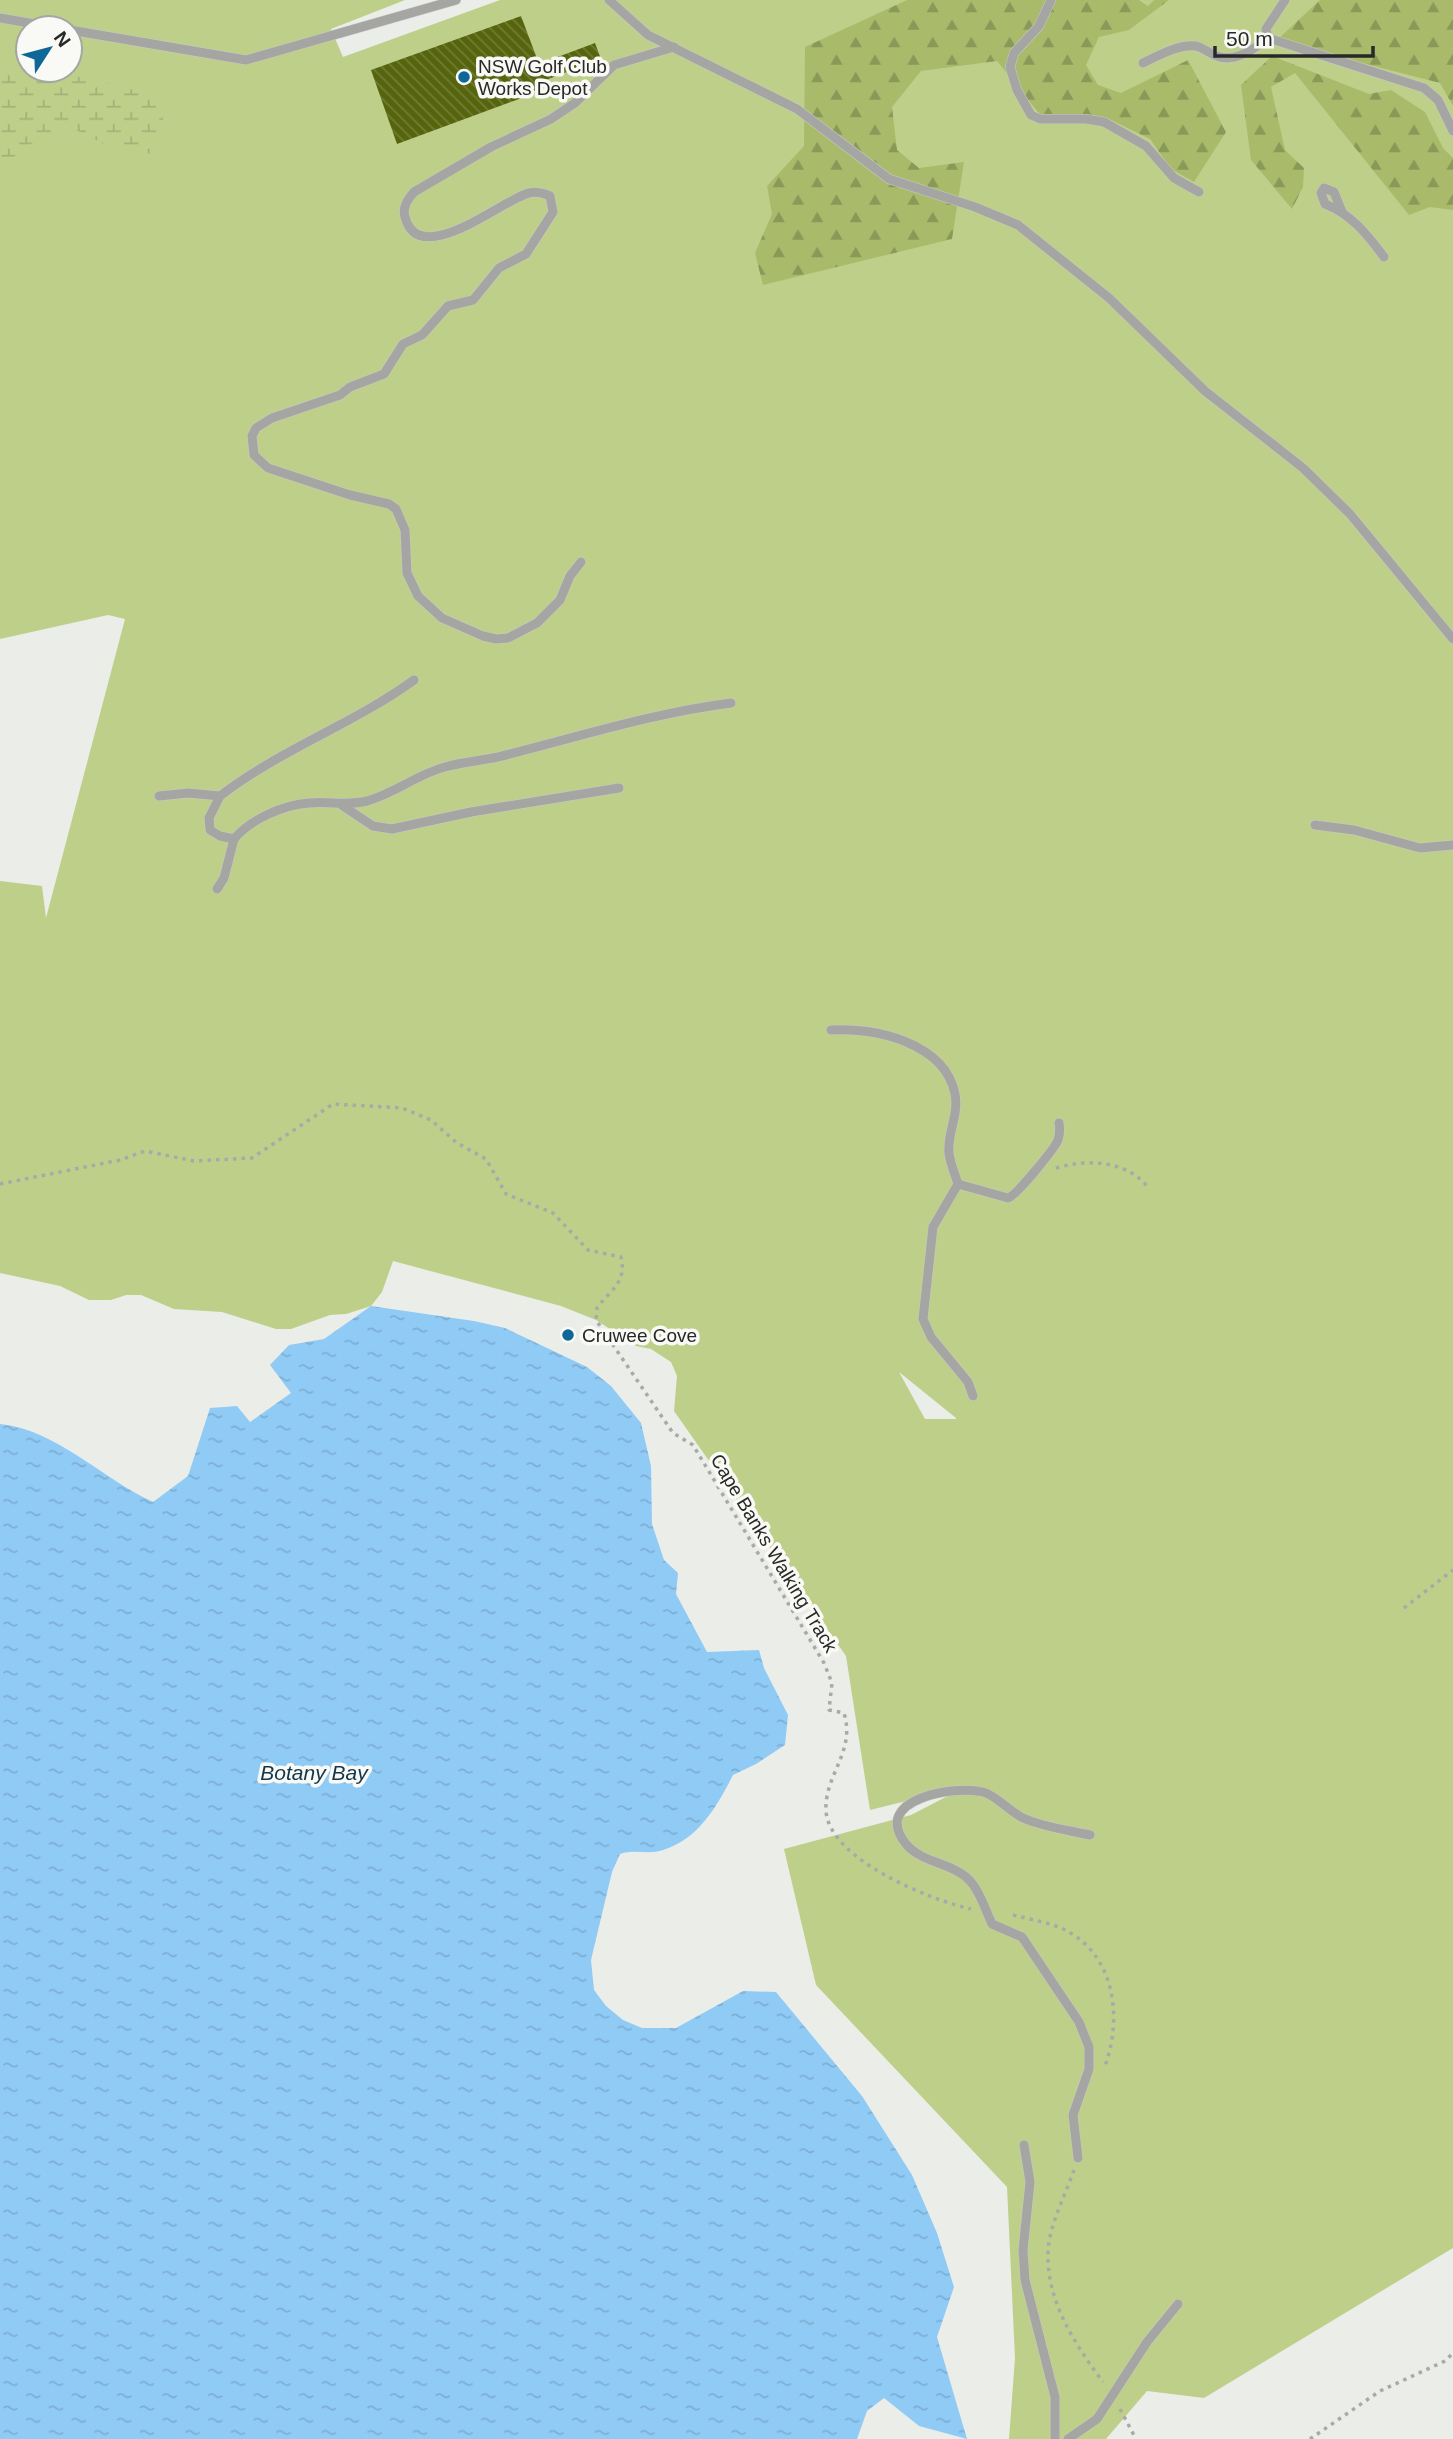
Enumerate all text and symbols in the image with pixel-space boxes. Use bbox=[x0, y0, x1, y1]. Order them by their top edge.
north arrow bbox=[14, 14, 84, 84]
scale bar bbox=[1215, 14, 1372, 58]
text: 50 m bbox=[1226, 27, 1273, 50]
text: N bbox=[50, 28, 75, 51]
place label: NSW Golf Club Works Depot bbox=[478, 56, 607, 99]
marker: NSW Golf Club Works Depot bbox=[456, 69, 472, 85]
place label: Cruwee Cove bbox=[582, 1325, 697, 1346]
marker: Cruwee Cove bbox=[560, 1327, 576, 1343]
street label: Cape Banks Walking Track bbox=[706, 1450, 842, 1656]
water label: Botany Bay bbox=[260, 1761, 369, 1784]

